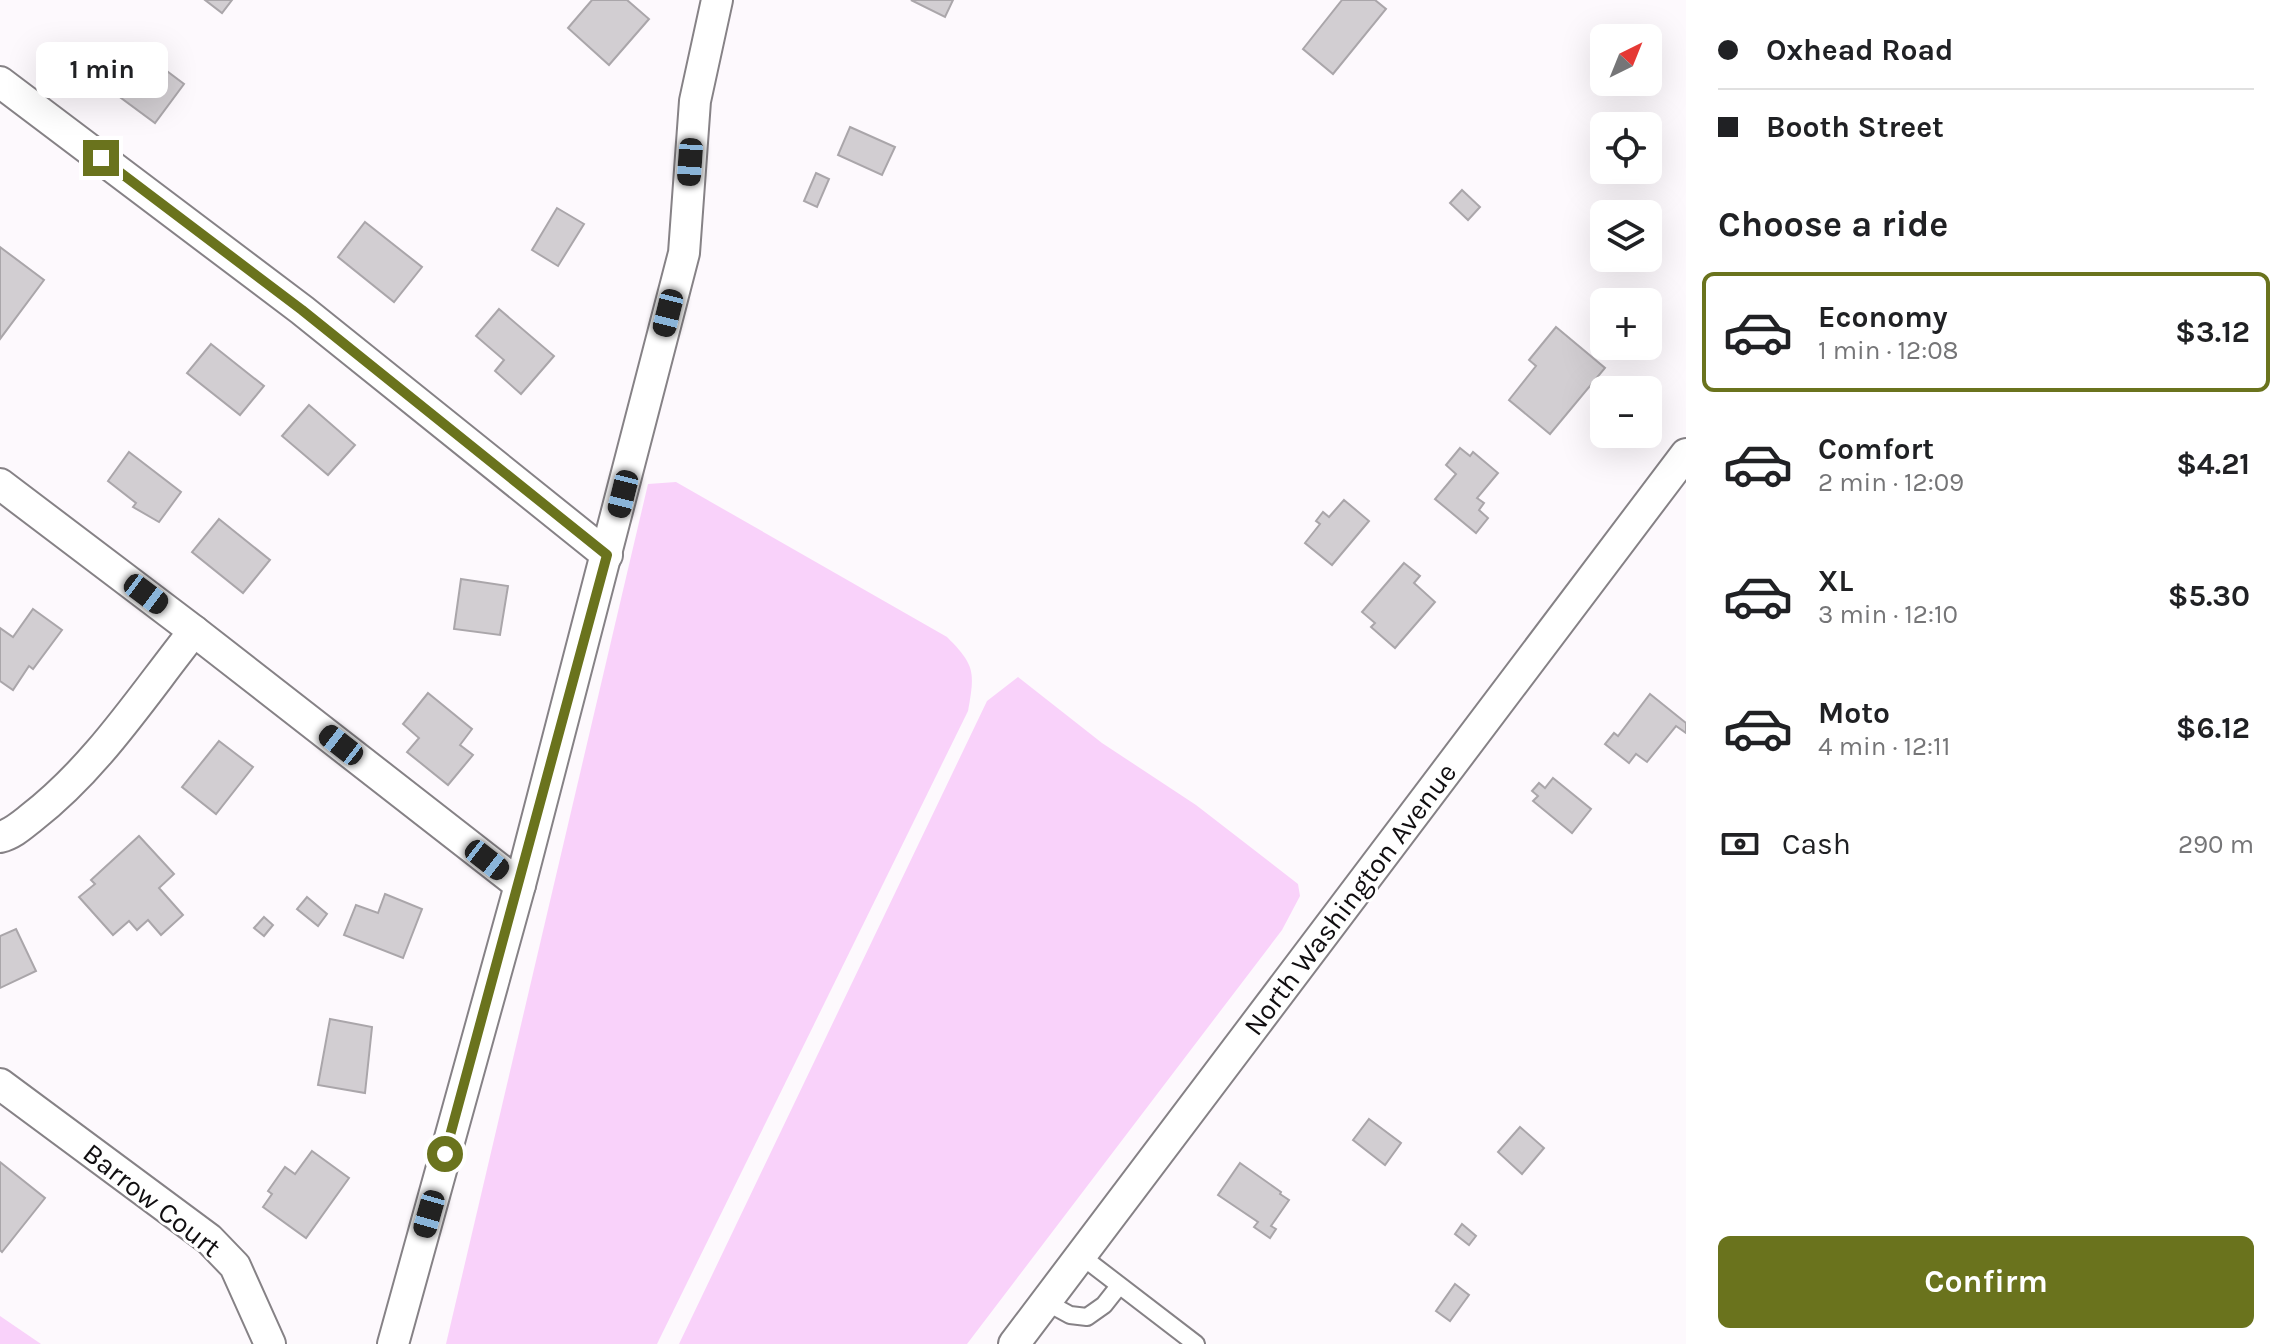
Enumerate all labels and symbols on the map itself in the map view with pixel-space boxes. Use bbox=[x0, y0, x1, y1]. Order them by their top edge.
north arrow bbox=[1590, 24, 1662, 96]
callout: 1 min bbox=[35, 42, 167, 98]
car bbox=[676, 137, 704, 187]
route end bbox=[83, 140, 119, 176]
car bbox=[651, 287, 685, 339]
car bbox=[606, 468, 640, 520]
car bbox=[120, 570, 172, 618]
car bbox=[315, 721, 367, 769]
street label: North Washington Avenue bbox=[1237, 756, 1463, 1042]
car bbox=[461, 836, 513, 884]
street label: Barrow Court bbox=[77, 1136, 227, 1264]
route start bbox=[427, 1136, 463, 1172]
car bbox=[411, 1188, 447, 1240]

